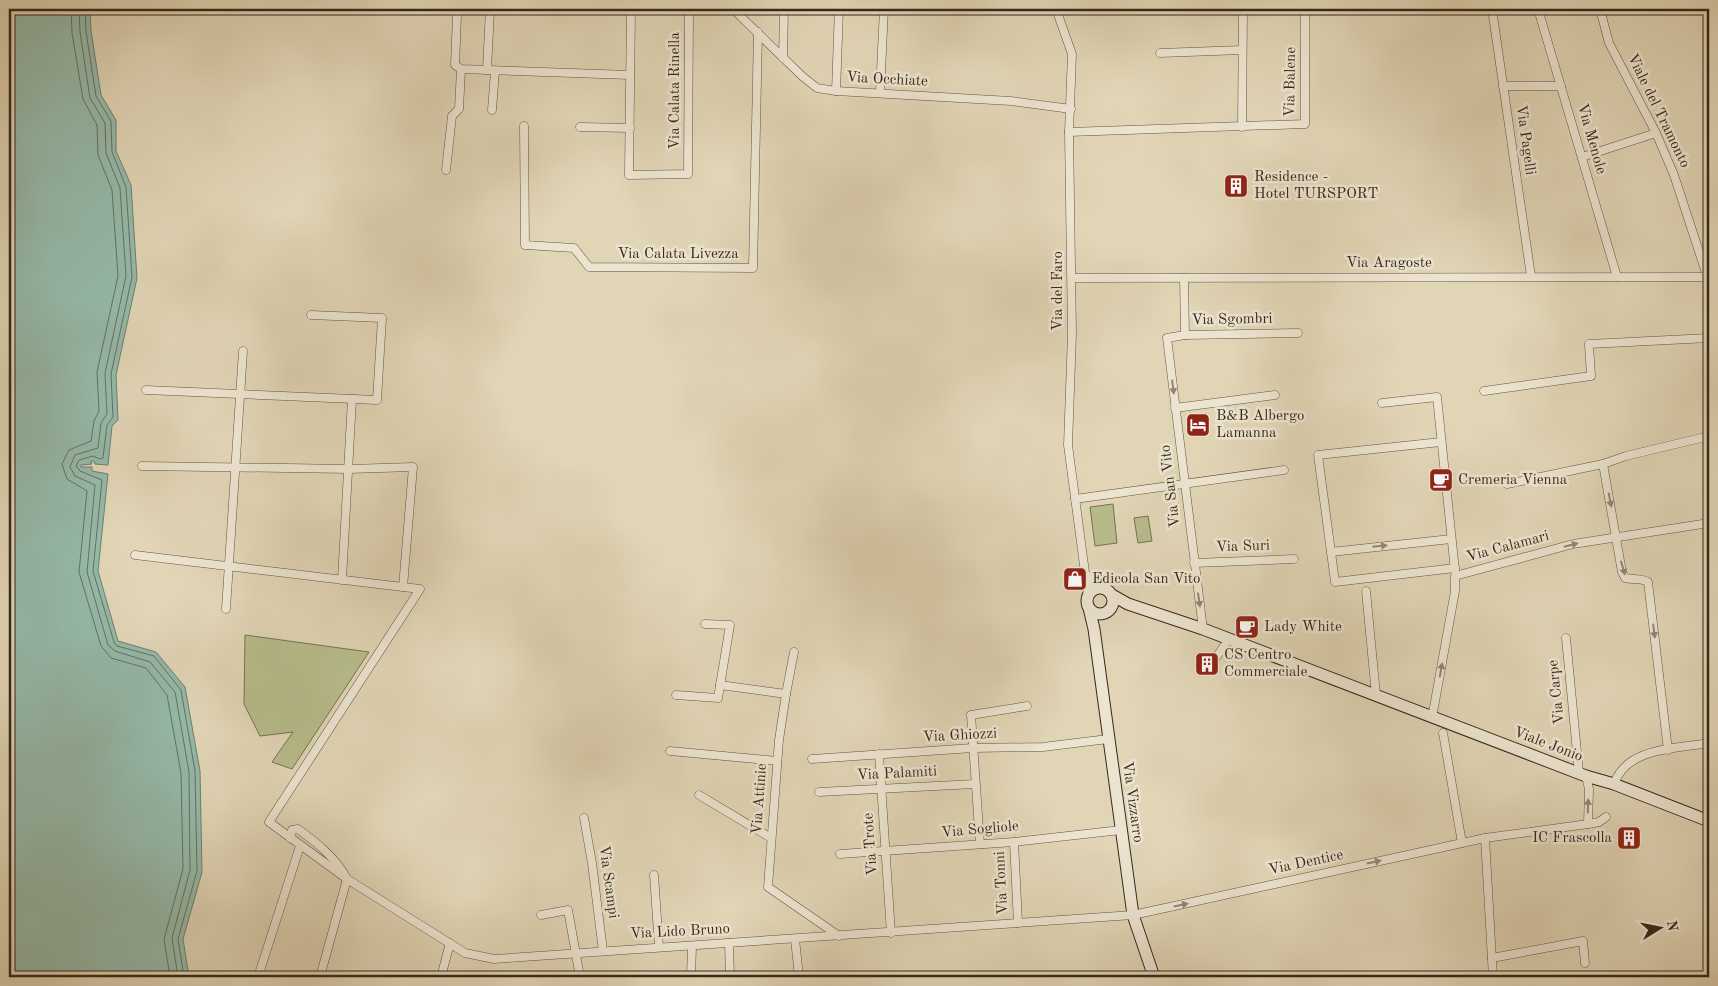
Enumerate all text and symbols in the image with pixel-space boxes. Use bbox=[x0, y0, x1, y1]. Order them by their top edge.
street label: Via Calata Rinella bbox=[668, 32, 683, 150]
street label: Via Balene bbox=[1283, 47, 1299, 117]
street label: Viale del Tramonto bbox=[1624, 52, 1692, 170]
street label: Via Occhiate bbox=[846, 70, 928, 90]
street label: Via Menole bbox=[1574, 102, 1608, 176]
street label: Via Pagelli bbox=[1513, 104, 1537, 176]
place label: Residence - Hotel TURSPORT bbox=[1254, 170, 1378, 202]
building icon: Residence - Hotel TURSPORT bbox=[1223, 173, 1249, 199]
street label: Via Calata Livezza bbox=[617, 247, 739, 262]
street label: Via del Faro bbox=[1051, 251, 1066, 331]
street label: Via Aragoste bbox=[1346, 256, 1432, 271]
street label: Via Sgombri bbox=[1191, 312, 1273, 328]
one-way arrow bbox=[1169, 379, 1177, 395]
place label: B&B Albergo Lamanna bbox=[1216, 409, 1304, 441]
hotel icon: B&B Albergo Lamanna bbox=[1185, 412, 1211, 438]
street label: Via San Vito bbox=[1158, 444, 1184, 528]
cafe icon: Cremeria Vienna bbox=[1428, 467, 1454, 493]
place label: Cremeria Vienna bbox=[1458, 473, 1568, 488]
one-way arrow bbox=[1606, 492, 1614, 507]
street label: Via Calamari bbox=[1465, 529, 1551, 565]
street label: Via Suri bbox=[1216, 539, 1270, 555]
one-way arrow bbox=[1563, 541, 1578, 549]
one-way arrow bbox=[1372, 542, 1388, 550]
one-way arrow bbox=[1619, 561, 1627, 576]
shop icon: Edicola San Vito bbox=[1062, 566, 1088, 592]
place label: Edicola San Vito bbox=[1092, 572, 1201, 587]
one-way arrow bbox=[1195, 593, 1203, 609]
cafe icon: Lady White bbox=[1234, 614, 1260, 640]
place label: Lady White bbox=[1264, 620, 1342, 635]
one-way arrow bbox=[1650, 623, 1658, 639]
place label: CS Centro Commerciale bbox=[1224, 648, 1307, 680]
building icon: CS Centro Commerciale bbox=[1194, 651, 1220, 677]
street label: Via Carpe bbox=[1546, 659, 1568, 725]
one-way arrow bbox=[1437, 661, 1445, 677]
street label: Viale Jonio bbox=[1511, 725, 1585, 765]
street label: Via Ghiozzi bbox=[923, 727, 997, 745]
street label: Via Vizzarro bbox=[1119, 760, 1145, 844]
street label: Via Attinie bbox=[750, 763, 770, 835]
street label: Via Palamiti bbox=[857, 764, 937, 784]
one-way arrow bbox=[1585, 798, 1593, 814]
street label: Via Trote bbox=[861, 812, 881, 876]
street label: Via Sogliole bbox=[941, 819, 1020, 841]
building icon: IC Frascolla bbox=[1616, 825, 1642, 851]
place label: IC Frascolla bbox=[1532, 831, 1613, 846]
street label: Via Scampi bbox=[595, 845, 621, 919]
street label: Via Dentice bbox=[1267, 848, 1345, 878]
street label: Via Tonni bbox=[993, 851, 1011, 915]
one-way arrow bbox=[1366, 858, 1381, 866]
one-way arrow bbox=[1173, 901, 1188, 909]
north arrow bbox=[1636, 904, 1686, 954]
text: N bbox=[1664, 919, 1680, 933]
street label: Via Lido Bruno bbox=[630, 922, 730, 942]

